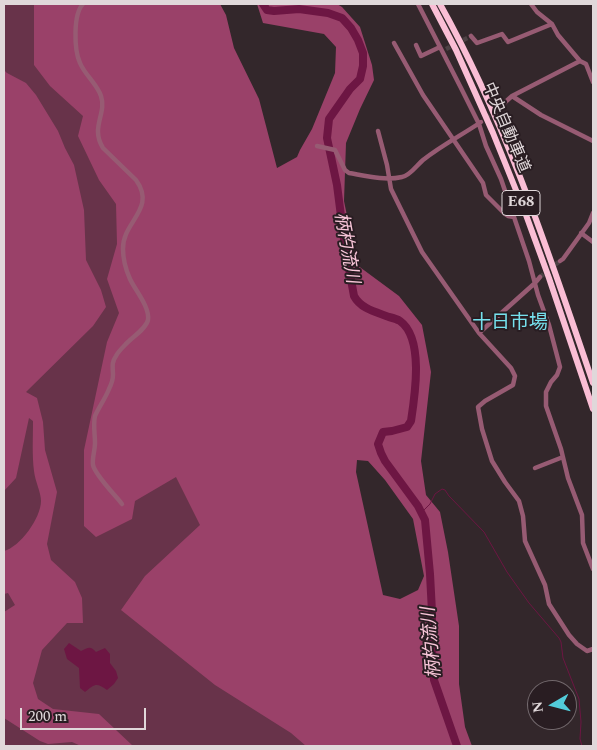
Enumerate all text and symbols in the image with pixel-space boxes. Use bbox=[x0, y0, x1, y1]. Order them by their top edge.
street label: 中央自動車道 bbox=[477, 80, 533, 176]
road number: E68 bbox=[502, 190, 540, 216]
water label: 柄杓流川 bbox=[328, 211, 362, 285]
district label: 十日市場 bbox=[472, 313, 548, 335]
water label: 柄杓流川 bbox=[419, 606, 447, 680]
north arrow bbox=[527, 680, 577, 730]
scale bar bbox=[22, 698, 149, 730]
text: N bbox=[526, 700, 549, 714]
text: 200 m bbox=[28, 705, 67, 728]

